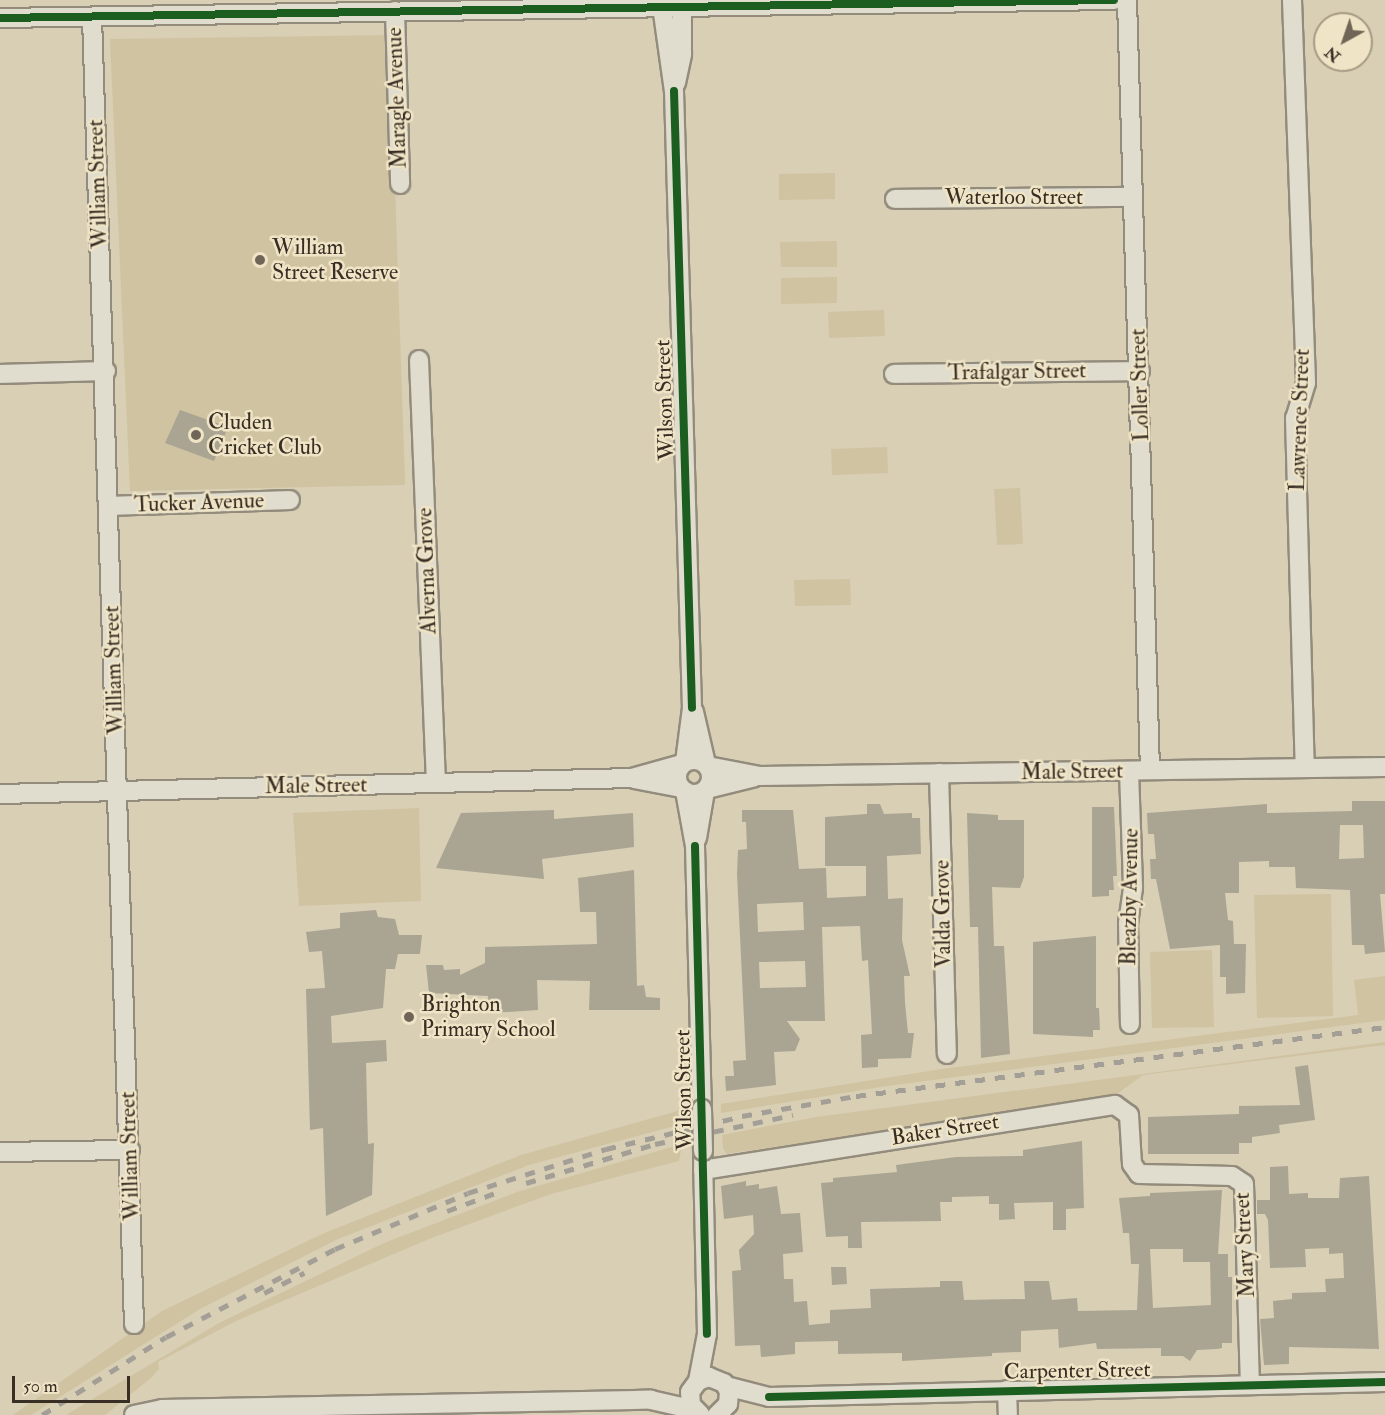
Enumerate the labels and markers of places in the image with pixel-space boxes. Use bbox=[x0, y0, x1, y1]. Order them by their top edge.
place label: William Street Reserve bbox=[272, 234, 398, 286]
marker: William Street Reserve bbox=[253, 253, 267, 267]
place label: Cluden Cricket Club bbox=[208, 409, 322, 460]
marker: Cluden Cricket Club bbox=[189, 428, 203, 442]
place label: Brighton Primary School bbox=[421, 991, 556, 1042]
marker: Brighton Primary School bbox=[402, 1010, 416, 1024]

